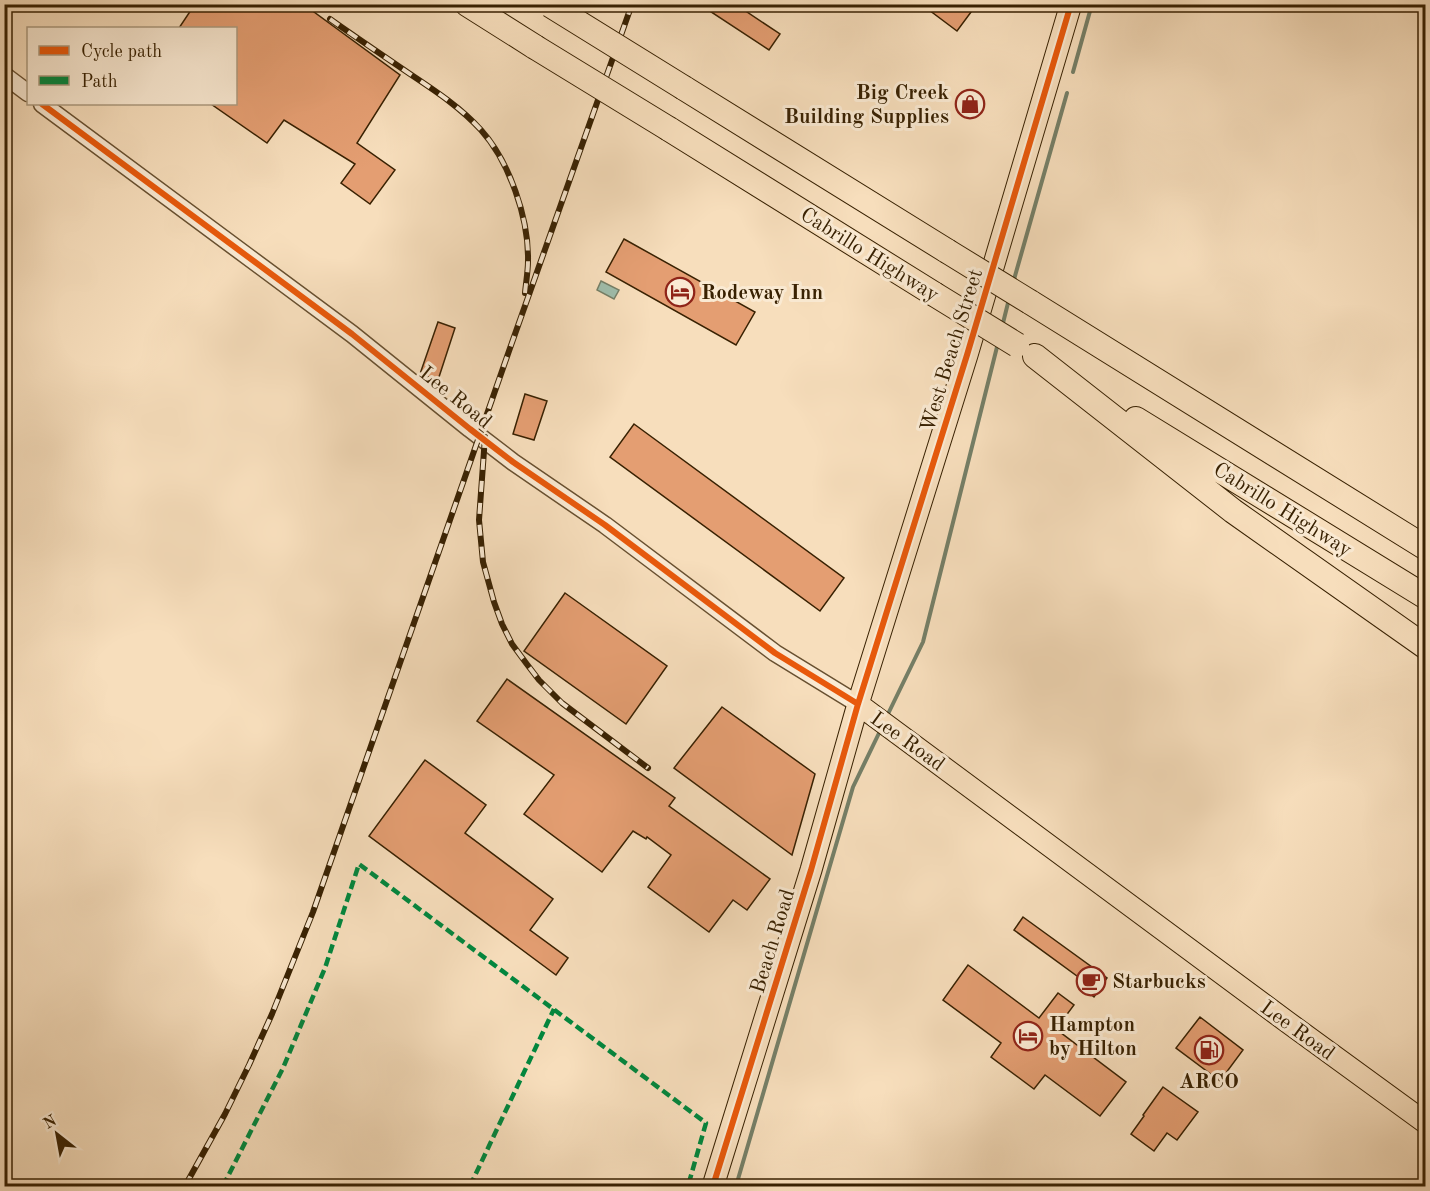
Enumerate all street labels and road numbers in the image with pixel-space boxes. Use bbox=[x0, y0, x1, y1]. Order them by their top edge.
street label: Cabrillo Highway bbox=[796, 204, 942, 306]
street label: West Beach Street bbox=[918, 267, 987, 434]
street label: Lee Road bbox=[415, 363, 495, 433]
street label: Cabrillo Highway bbox=[1209, 459, 1355, 561]
street label: Lee Road bbox=[866, 708, 948, 776]
street label: Beach Road bbox=[748, 887, 799, 996]
street label: Lee Road bbox=[1256, 997, 1338, 1065]

